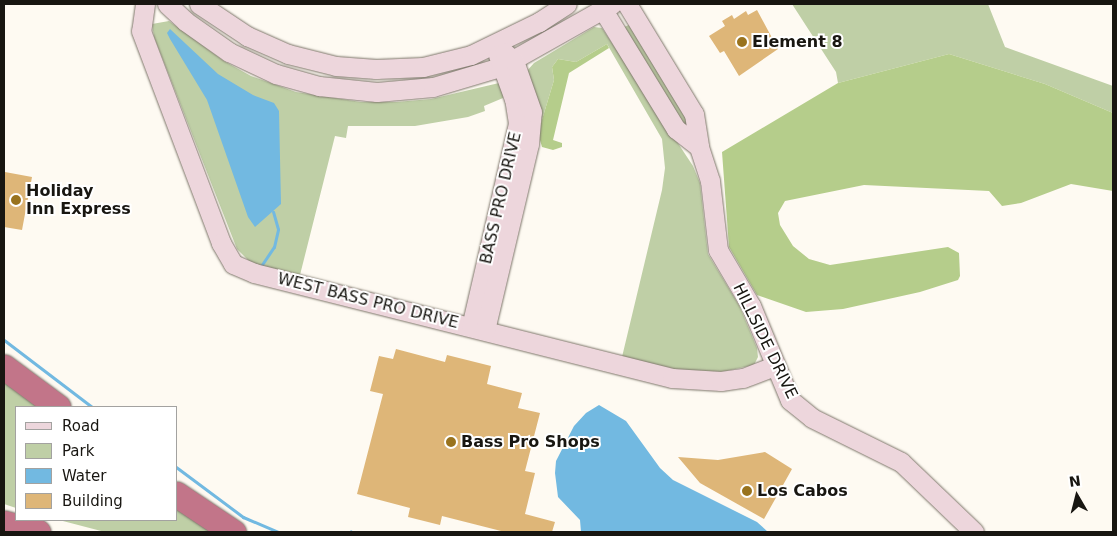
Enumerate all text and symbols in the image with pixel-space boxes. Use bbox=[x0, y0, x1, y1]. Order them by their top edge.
place label: Element 8 bbox=[752, 32, 843, 52]
marker: Element 8 bbox=[736, 36, 748, 48]
street label: BASS PRO DRIVE bbox=[476, 130, 526, 266]
place label: Holiday Inn Express bbox=[26, 181, 131, 219]
marker: Holiday Inn Express bbox=[10, 194, 22, 206]
street label: WEST BASS PRO DRIVE bbox=[275, 269, 461, 333]
street label: HILLSIDE DRIVE bbox=[729, 280, 801, 402]
legend bbox=[15, 406, 178, 521]
text: Road bbox=[62, 417, 100, 435]
place label: Bass Pro Shops bbox=[461, 432, 600, 452]
marker: Bass Pro Shops bbox=[445, 436, 457, 448]
text: Park bbox=[62, 442, 94, 460]
text: Water bbox=[62, 467, 106, 485]
north arrow bbox=[1052, 471, 1102, 521]
text: N bbox=[1068, 472, 1082, 490]
place label: Los Cabos bbox=[757, 481, 848, 501]
marker: Los Cabos bbox=[741, 485, 753, 497]
text: Building bbox=[62, 492, 123, 510]

